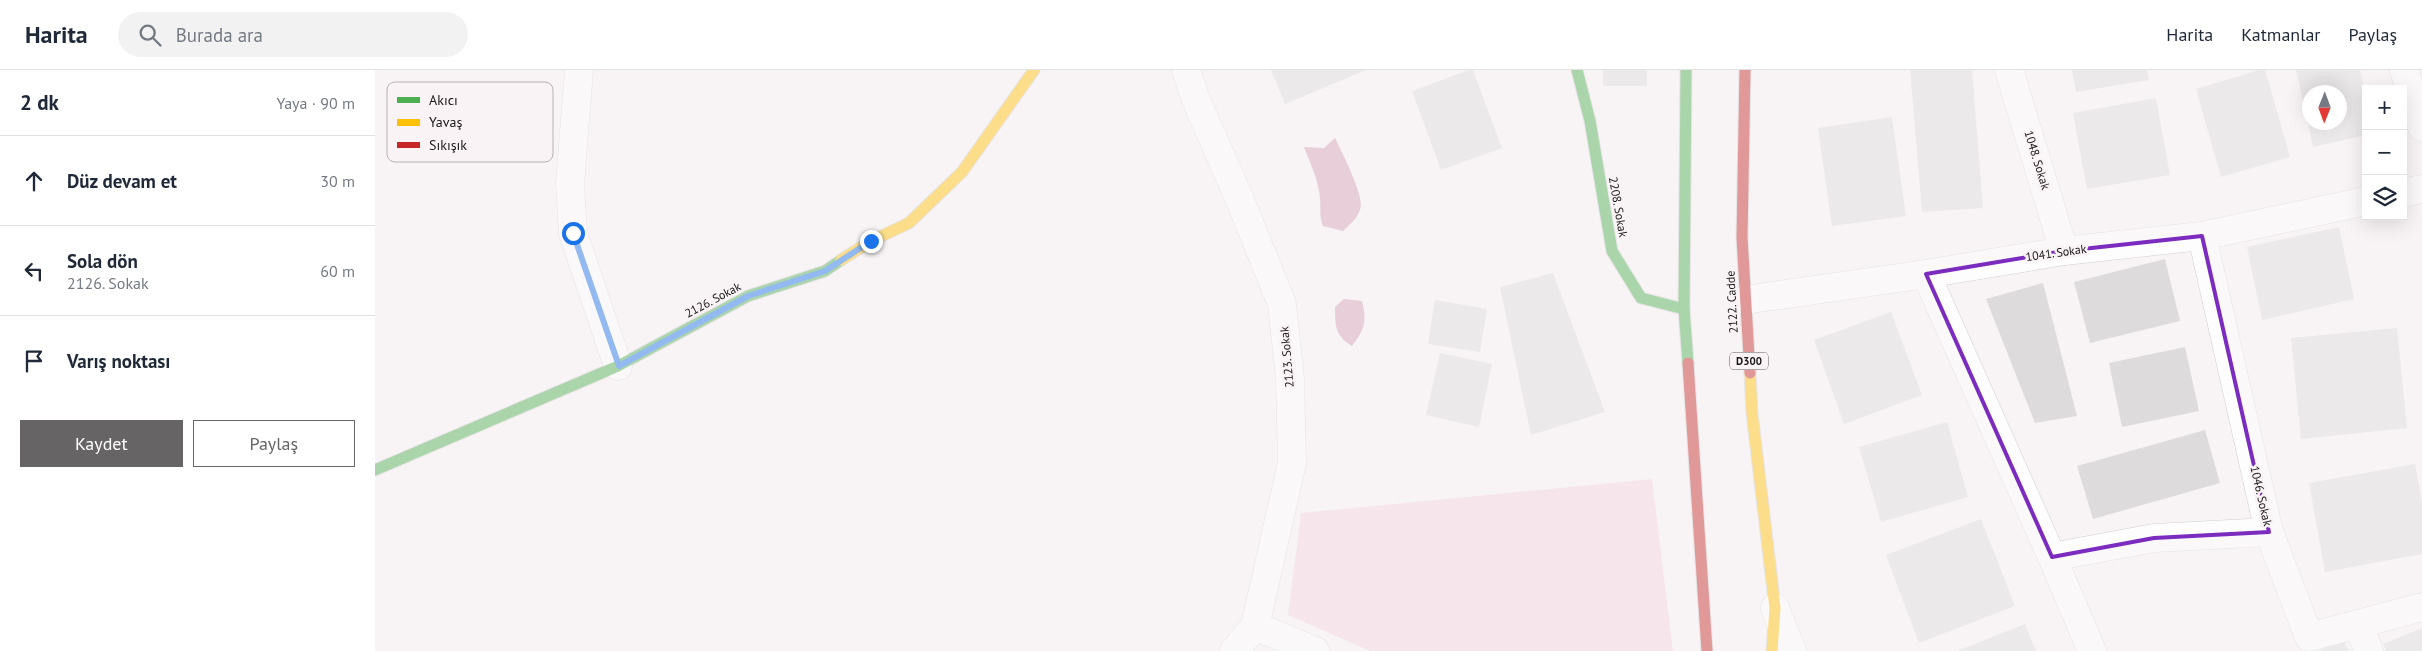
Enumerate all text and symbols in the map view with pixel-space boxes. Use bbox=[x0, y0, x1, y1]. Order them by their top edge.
search box bbox=[118, 12, 468, 57]
text: Harita bbox=[25, 19, 88, 50]
icon: search bbox=[136, 21, 164, 49]
text: Burada ara bbox=[176, 23, 263, 47]
text: Harita bbox=[2166, 23, 2213, 46]
text: Katmanlar bbox=[2241, 23, 2320, 46]
text: Paylaş bbox=[2348, 23, 2397, 46]
legend bbox=[387, 82, 553, 162]
north arrow bbox=[2302, 85, 2347, 130]
map controls bbox=[2362, 85, 2407, 220]
button: + bbox=[2362, 85, 2407, 130]
text: 2 dk bbox=[20, 89, 59, 116]
text: Akıcı bbox=[429, 91, 458, 109]
text: Yaya · 90 m bbox=[276, 93, 355, 113]
text: Yavaş bbox=[429, 113, 462, 131]
street label: 1048. Sokak bbox=[2021, 128, 2054, 192]
button: − bbox=[2362, 130, 2407, 175]
text: Sıkışık bbox=[429, 136, 467, 154]
icon: ahead bbox=[20, 167, 48, 195]
text: Düz devam et bbox=[67, 169, 177, 193]
text: 30 m bbox=[320, 171, 355, 191]
street label: 2208. Sokak bbox=[1606, 175, 1631, 239]
button: layers bbox=[2362, 175, 2407, 220]
route start bbox=[562, 222, 585, 245]
route end bbox=[860, 230, 883, 253]
street label: 1041. Sokak bbox=[2025, 241, 2088, 264]
text: Sola dön bbox=[67, 249, 138, 273]
icon: left bbox=[20, 257, 48, 285]
text: 60 m bbox=[320, 261, 355, 281]
street label: 2122. Cadde bbox=[1722, 270, 1741, 334]
text: 2126. Sokak bbox=[67, 273, 149, 293]
street label: 2126. Sokak bbox=[682, 278, 744, 321]
street label: 2123. Sokak bbox=[1276, 326, 1297, 388]
icon: arrive bbox=[20, 347, 48, 375]
text: Varış noktası bbox=[67, 349, 170, 373]
road number: D300 bbox=[1730, 352, 1768, 370]
button: Kaydet bbox=[20, 420, 183, 467]
button: Paylaş bbox=[193, 420, 355, 467]
street label: 1046. Sokak bbox=[2247, 464, 2276, 528]

